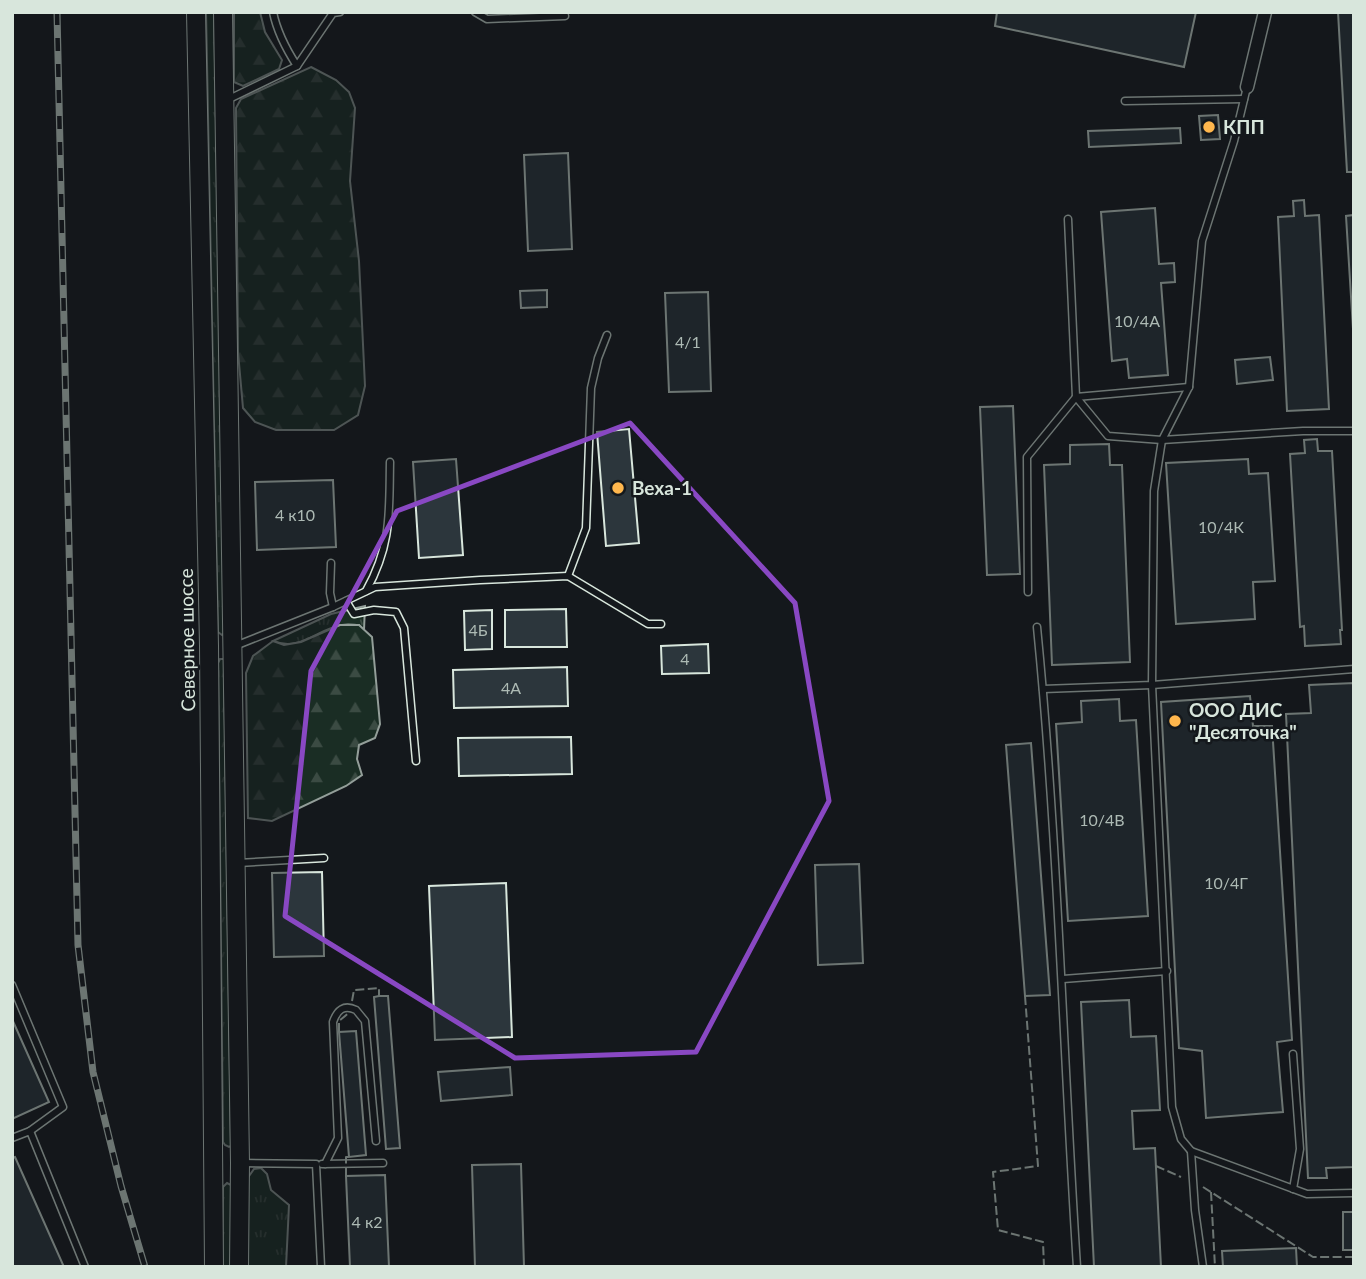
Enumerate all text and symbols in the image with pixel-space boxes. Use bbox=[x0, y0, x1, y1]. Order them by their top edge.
place label: КПП bbox=[1223, 115, 1265, 138]
marker: КПП bbox=[1201, 119, 1217, 135]
house number: 10/4А bbox=[1114, 311, 1160, 330]
house number: 4/1 bbox=[675, 332, 701, 351]
place label: Веха-1 bbox=[632, 476, 692, 499]
marker: Веха-1 bbox=[610, 480, 626, 496]
house number: 4 к10 bbox=[275, 505, 315, 524]
house number: 10/4К bbox=[1198, 517, 1244, 536]
street label: Северное шоссе bbox=[174, 568, 199, 712]
house number: 4Б bbox=[468, 620, 488, 639]
house number: 4 bbox=[680, 649, 690, 668]
house number: 4А bbox=[501, 678, 521, 697]
place label: ООО ДИС "Десяточка" bbox=[1189, 698, 1297, 743]
marker: ООО ДИС "Десяточка" bbox=[1167, 713, 1183, 729]
house number: 10/4В bbox=[1079, 810, 1125, 829]
house number: 10/4Г bbox=[1204, 873, 1248, 892]
house number: 4 к2 bbox=[352, 1212, 382, 1231]

